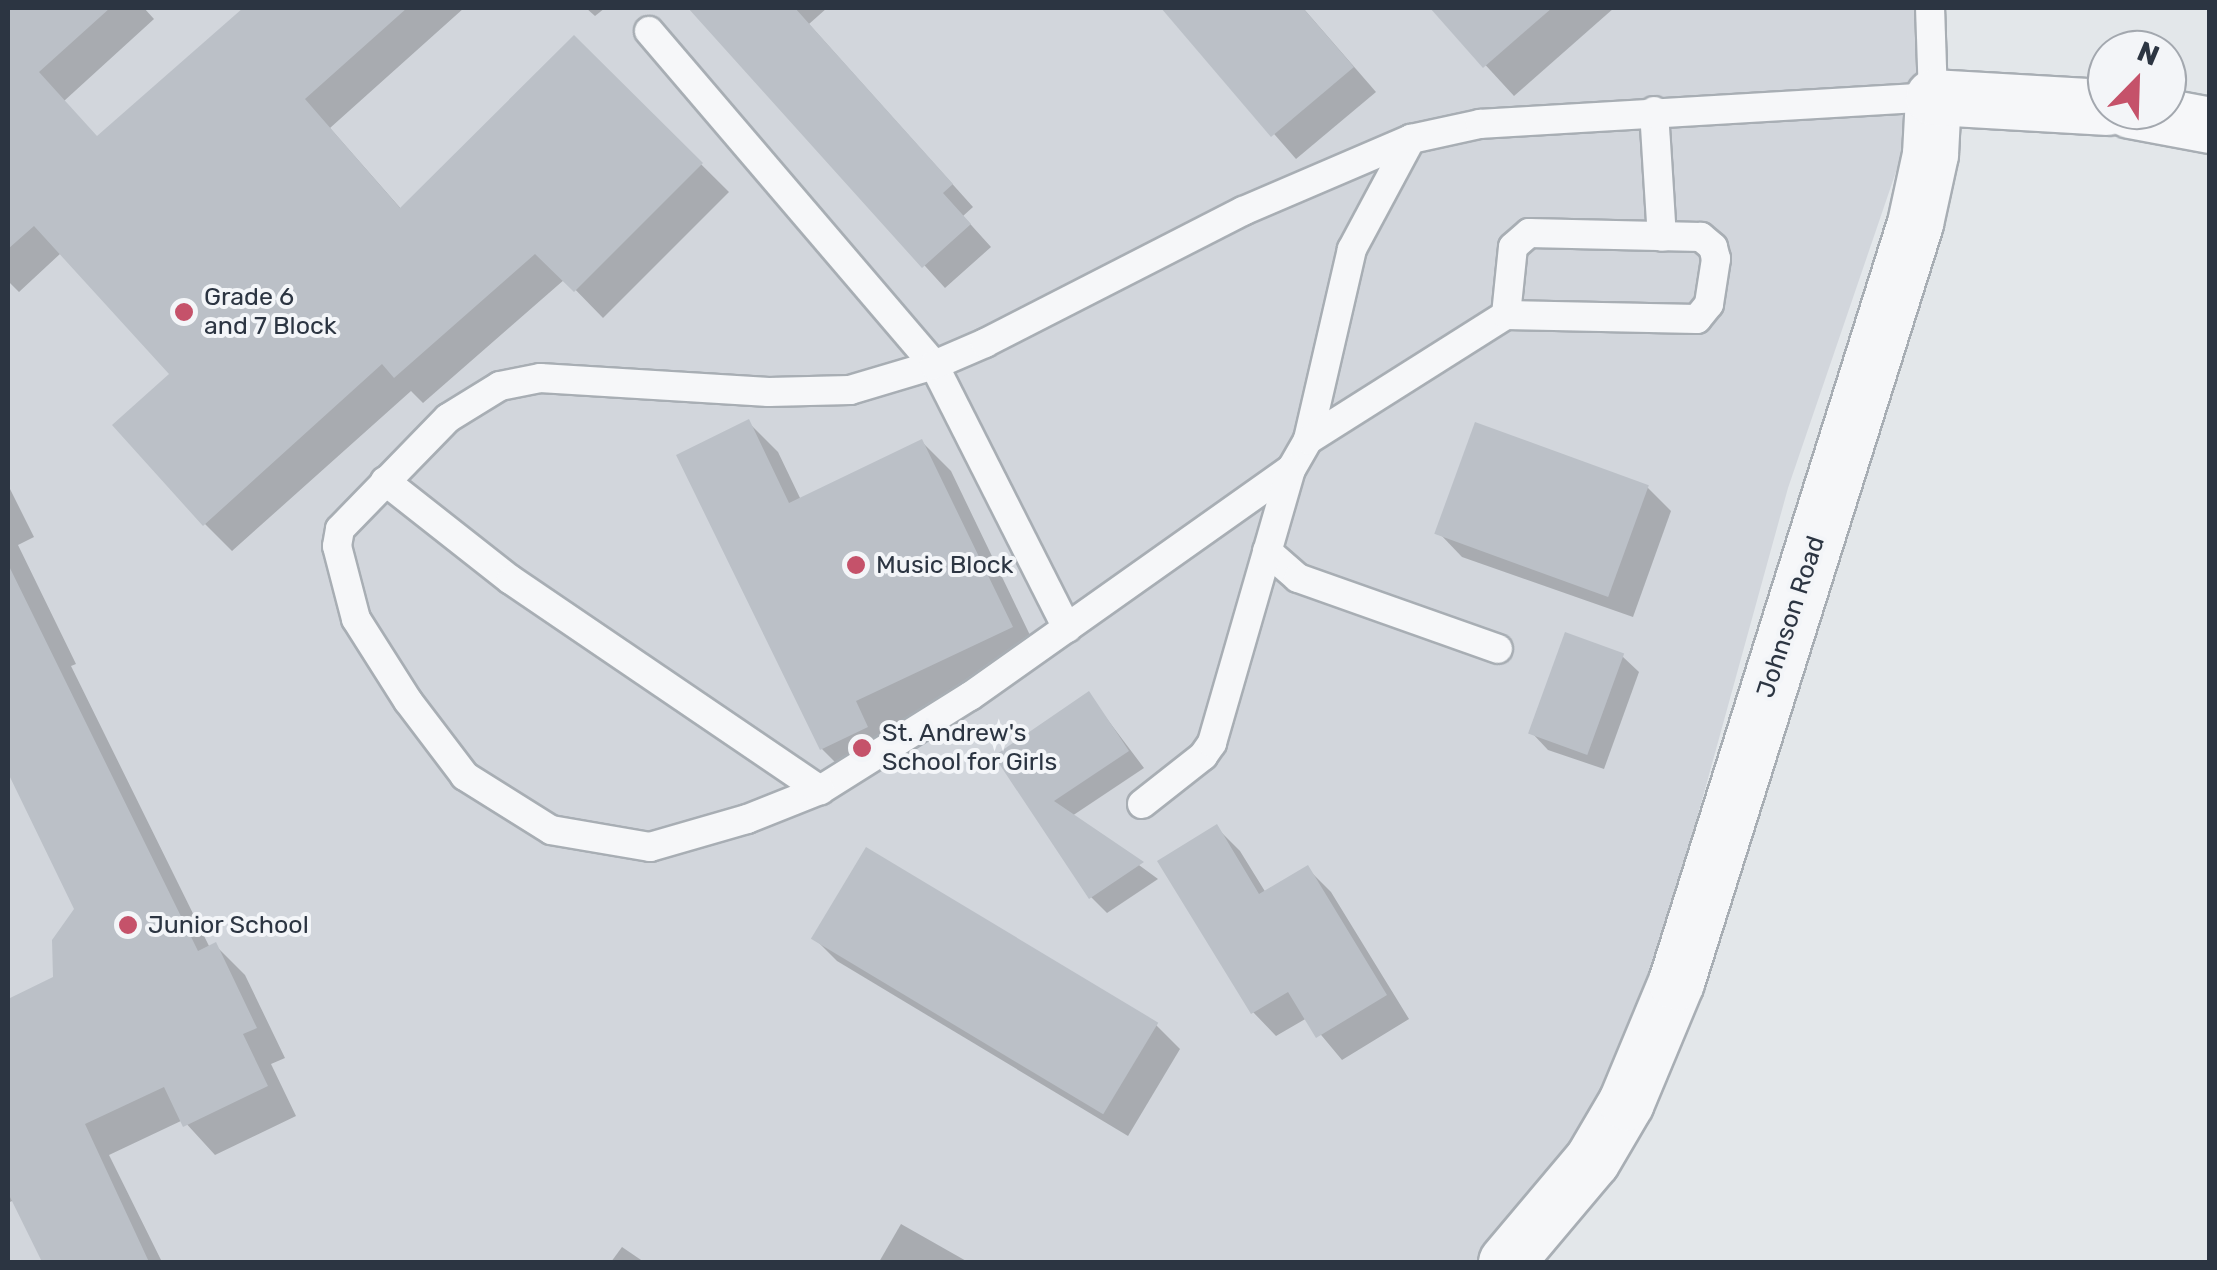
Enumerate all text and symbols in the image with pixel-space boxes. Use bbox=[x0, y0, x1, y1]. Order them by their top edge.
north arrow bbox=[2087, 30, 2187, 130]
text: N bbox=[2132, 35, 2164, 73]
place label: Grade 6 and 7 Block bbox=[204, 283, 337, 342]
marker: Grade 6 and 7 Block bbox=[173, 301, 195, 323]
street label: Johnson Road bbox=[1751, 532, 1831, 702]
place label: Music Block bbox=[876, 550, 1013, 580]
marker: Music Block bbox=[845, 554, 867, 576]
place label: St. Andrew's School for Girls bbox=[882, 719, 1058, 778]
marker: St. Andrew's School for Girls bbox=[851, 737, 873, 759]
place label: Junior School bbox=[148, 910, 309, 940]
marker: Junior School bbox=[117, 914, 139, 936]

